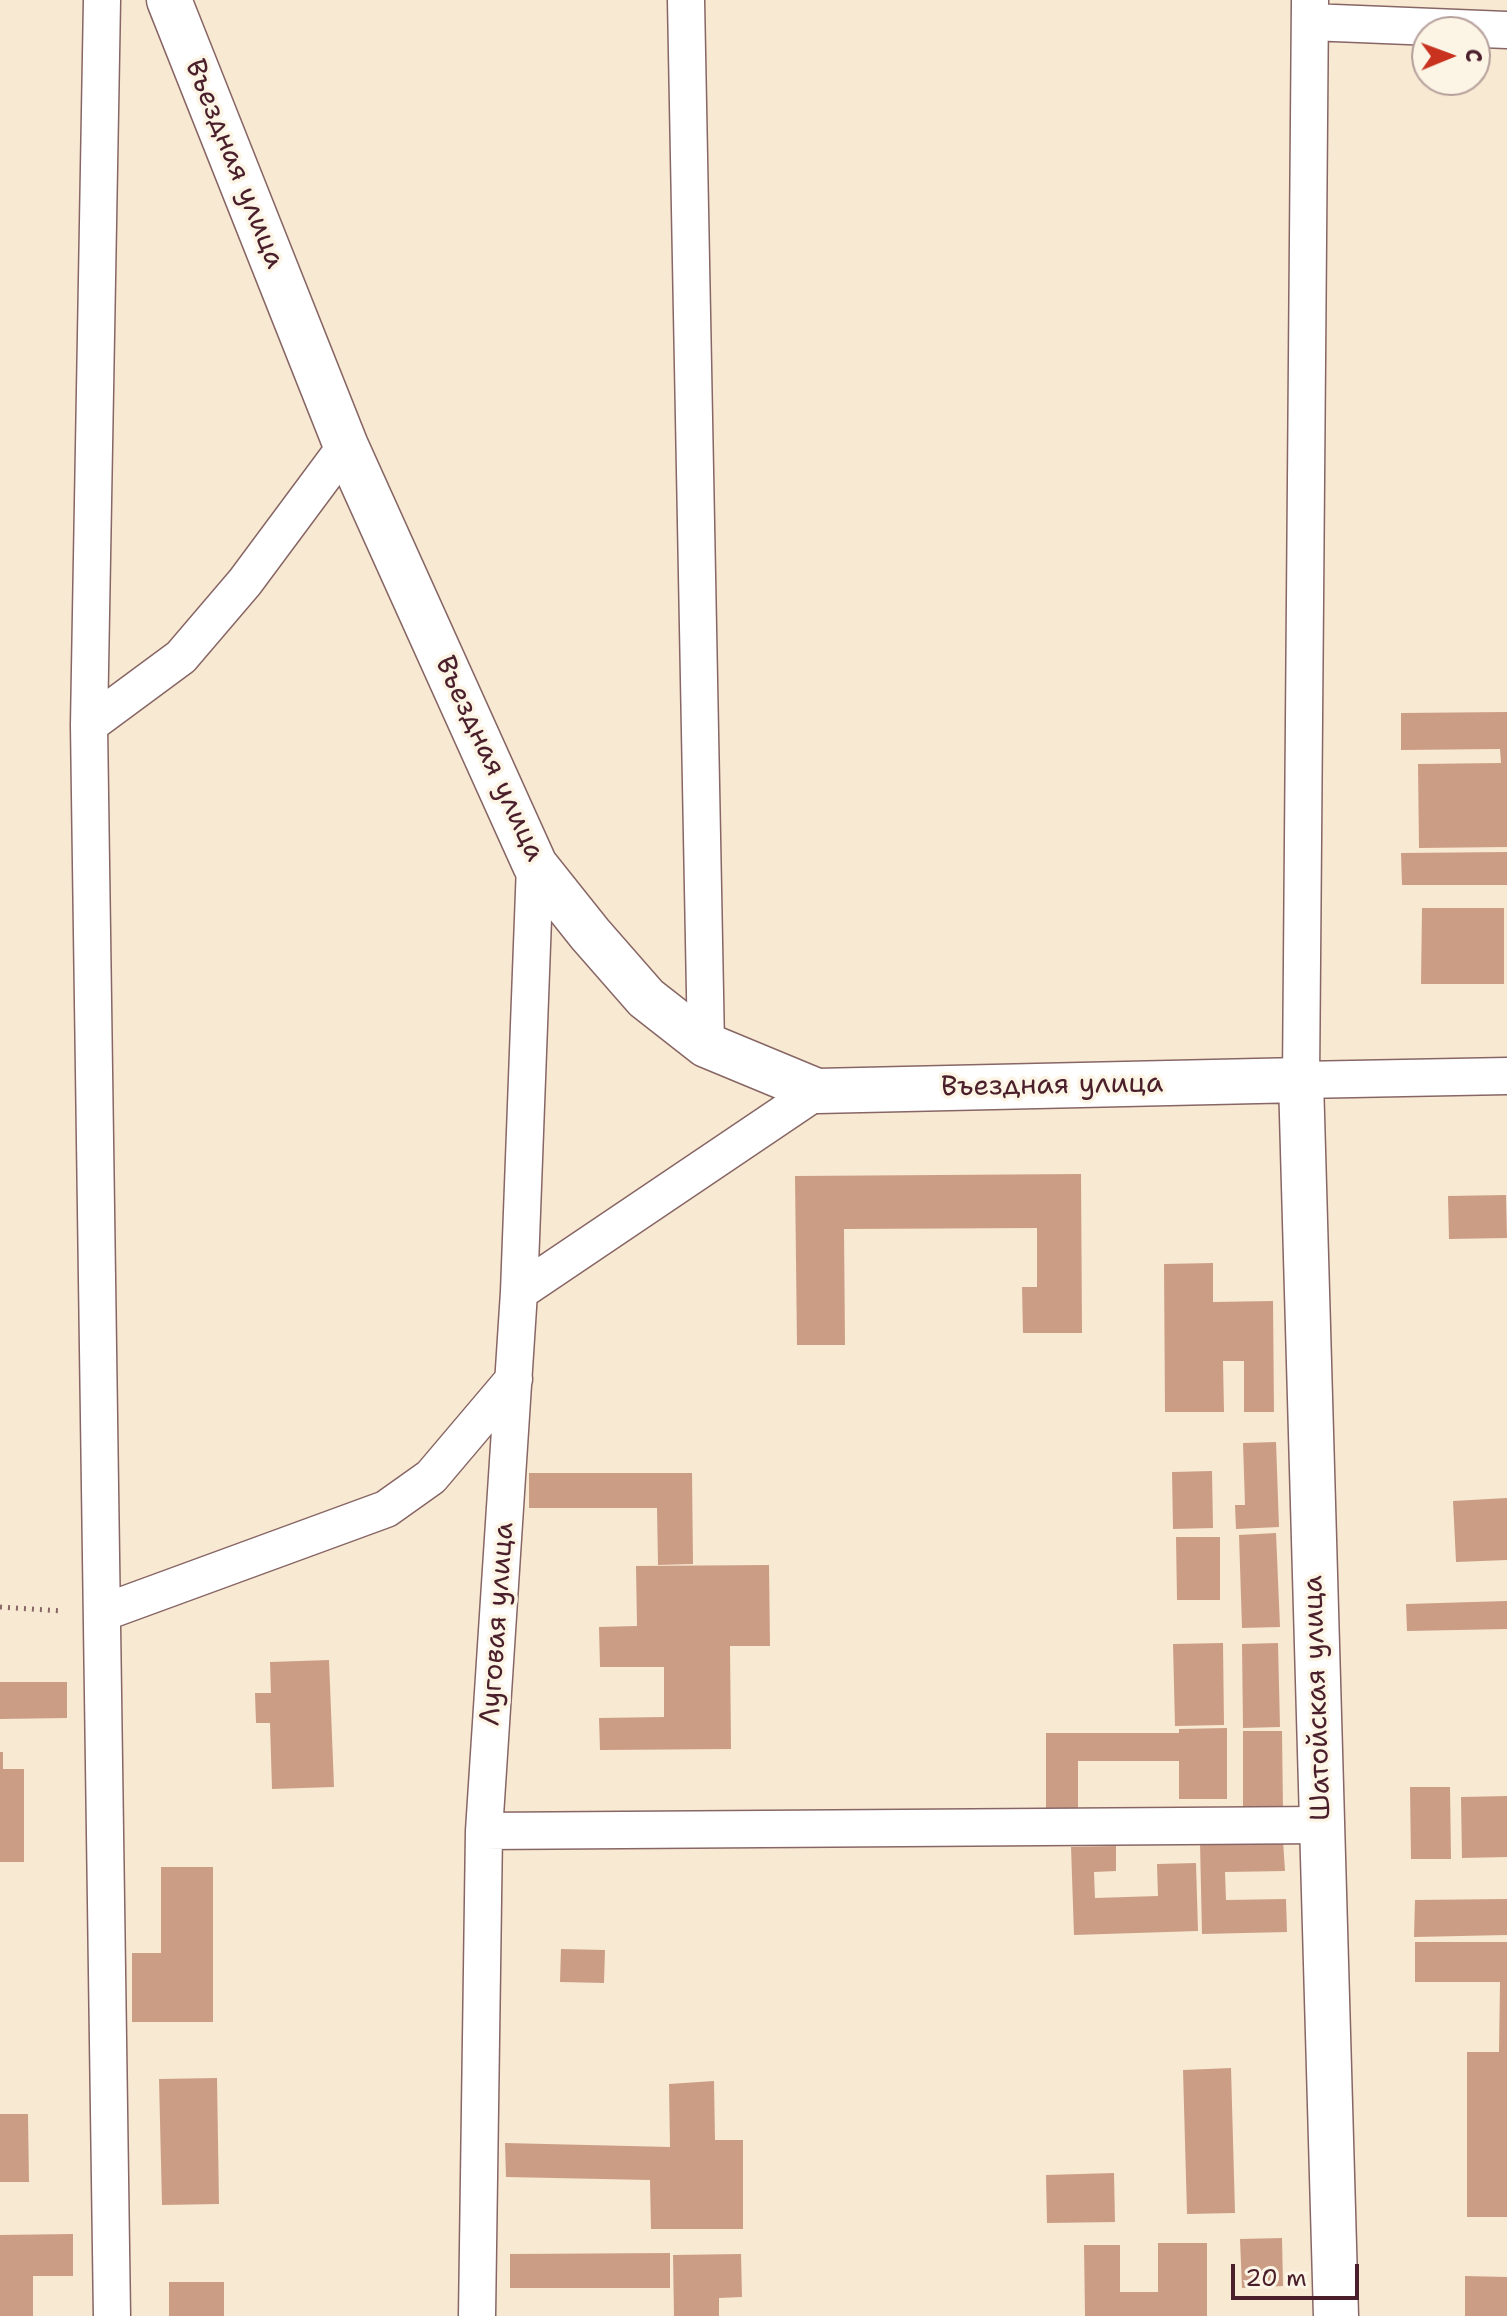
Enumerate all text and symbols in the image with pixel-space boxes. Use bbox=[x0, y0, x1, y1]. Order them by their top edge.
north arrow bbox=[1411, 16, 1491, 96]
text: С bbox=[1459, 49, 1488, 63]
street label: Въездная улица bbox=[177, 55, 291, 273]
street label: Въездная улица bbox=[427, 651, 551, 867]
street label: Въездная улица bbox=[941, 1067, 1163, 1105]
street label: Луговая улица bbox=[474, 1521, 522, 1727]
street label: Шатойская улица bbox=[1297, 1575, 1339, 1821]
scale bar bbox=[1235, 2248, 1363, 2298]
text: 20 m bbox=[1245, 2262, 1307, 2294]

